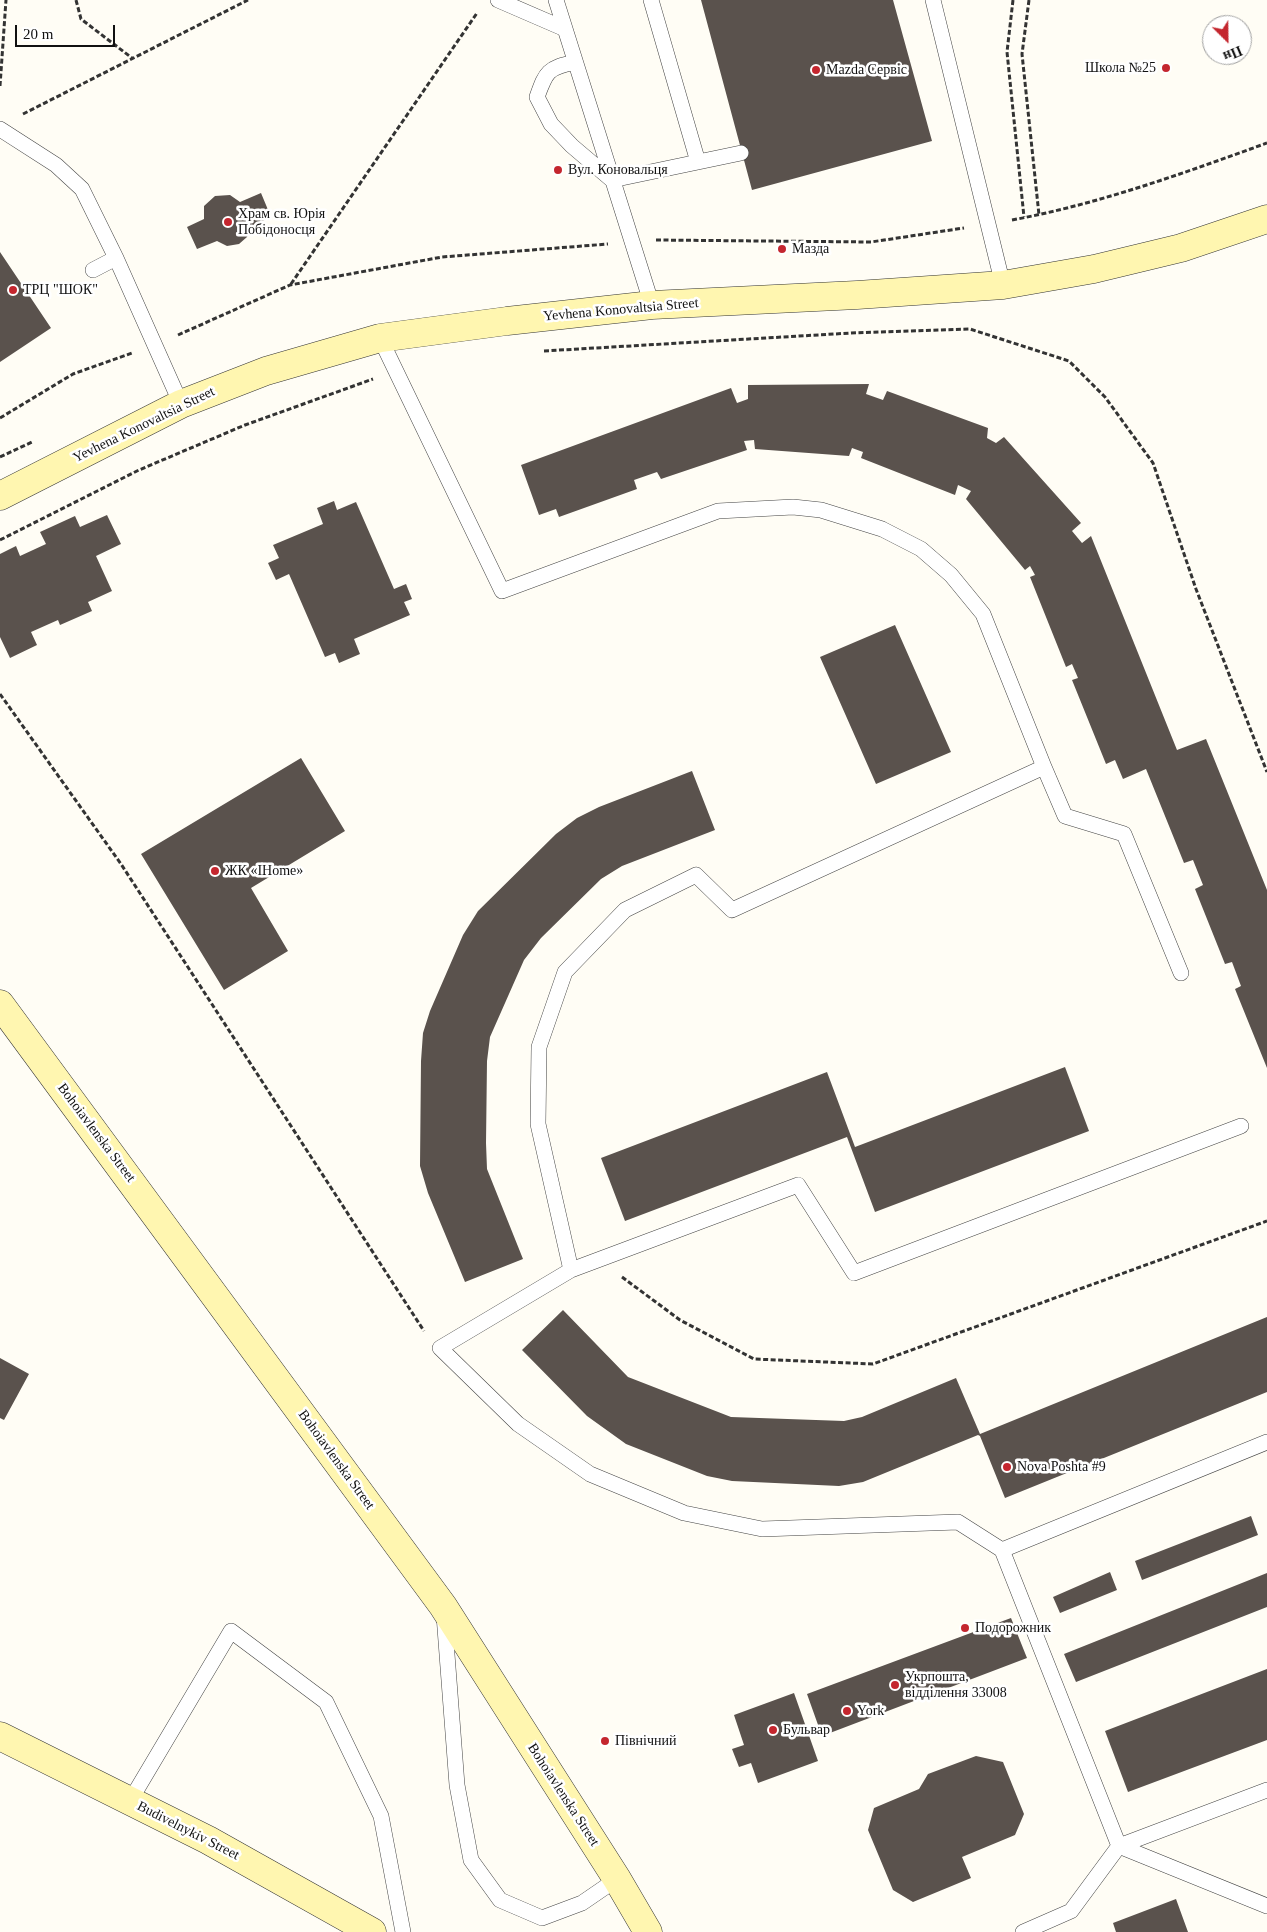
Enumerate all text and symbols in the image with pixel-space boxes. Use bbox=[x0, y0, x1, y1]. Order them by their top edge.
scale bar bbox=[18, 15, 118, 47]
north arrow bbox=[1202, 15, 1252, 65]
text: 20 m bbox=[23, 26, 53, 42]
text: Пн bbox=[1221, 43, 1244, 64]
place label: Школа №25 bbox=[1085, 60, 1156, 76]
place label: Mazda Сервіс bbox=[826, 62, 907, 78]
marker: Школа №25 bbox=[1160, 62, 1172, 74]
marker: Mazda Сервіс bbox=[810, 64, 822, 76]
place label: Вул. Коновальця bbox=[568, 162, 668, 178]
marker: Вул. Коновальця bbox=[552, 164, 564, 176]
place label: Храм св. Юрія Побідоносця bbox=[238, 206, 325, 238]
marker: Храм св. Юрія Побідоносця bbox=[222, 216, 234, 228]
place label: Мазда bbox=[792, 241, 829, 257]
marker: Мазда bbox=[776, 243, 788, 255]
place label: ТРЦ "ШОК" bbox=[23, 282, 98, 298]
marker: ТРЦ "ШОК" bbox=[7, 284, 19, 296]
street label: Yevhena Konovaltsia Street bbox=[543, 295, 699, 325]
street label: Yevhena Konovaltsia Street bbox=[70, 383, 218, 467]
place label: ЖК «IHome» bbox=[225, 863, 303, 879]
marker: ЖК «IHome» bbox=[209, 865, 221, 877]
street label: Bohoiavlenska Street bbox=[53, 1080, 139, 1186]
street label: Bohoiavlenska Street bbox=[294, 1407, 378, 1513]
place label: Nova Poshta #9 bbox=[1017, 1459, 1106, 1475]
marker: Nova Poshta #9 bbox=[1001, 1461, 1013, 1473]
place label: Подорожник bbox=[975, 1620, 1051, 1636]
marker: Подорожник bbox=[959, 1622, 971, 1634]
place label: Укрпошта, відділення 33008 bbox=[905, 1669, 1007, 1701]
marker: Укрпошта, відділення 33008 bbox=[889, 1679, 901, 1691]
place label: York bbox=[857, 1703, 884, 1719]
marker: York bbox=[841, 1705, 853, 1717]
place label: Бульвар bbox=[783, 1722, 830, 1738]
marker: Бульвар bbox=[767, 1724, 779, 1736]
place label: Північний bbox=[615, 1733, 677, 1749]
marker: Північний bbox=[599, 1735, 611, 1747]
street label: Bohoiavlenska Street bbox=[523, 1740, 603, 1850]
street label: Budivelnykiv Street bbox=[134, 1798, 242, 1864]

